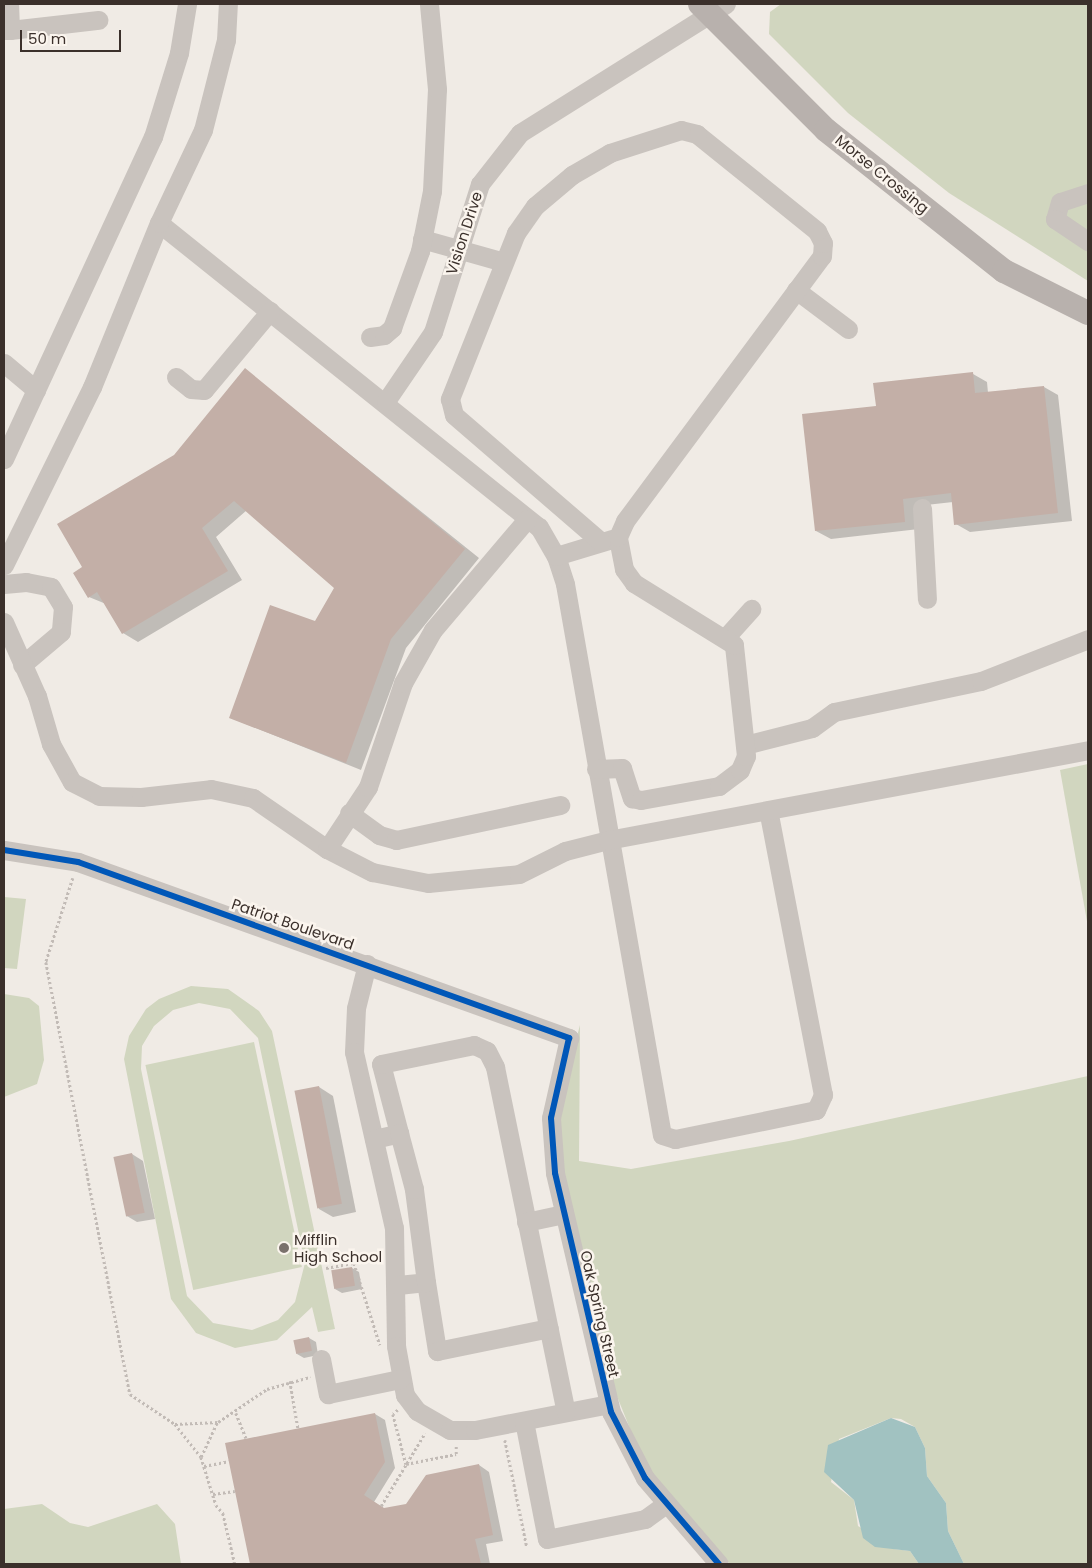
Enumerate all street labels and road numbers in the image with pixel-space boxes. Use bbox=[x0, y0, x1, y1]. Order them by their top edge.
street label: Morse Crossing bbox=[832, 131, 932, 217]
street label: Vision Drive bbox=[442, 189, 486, 277]
street label: Patriot Boulevard bbox=[229, 895, 357, 953]
street label: Oak Spring Street bbox=[577, 1249, 623, 1379]

